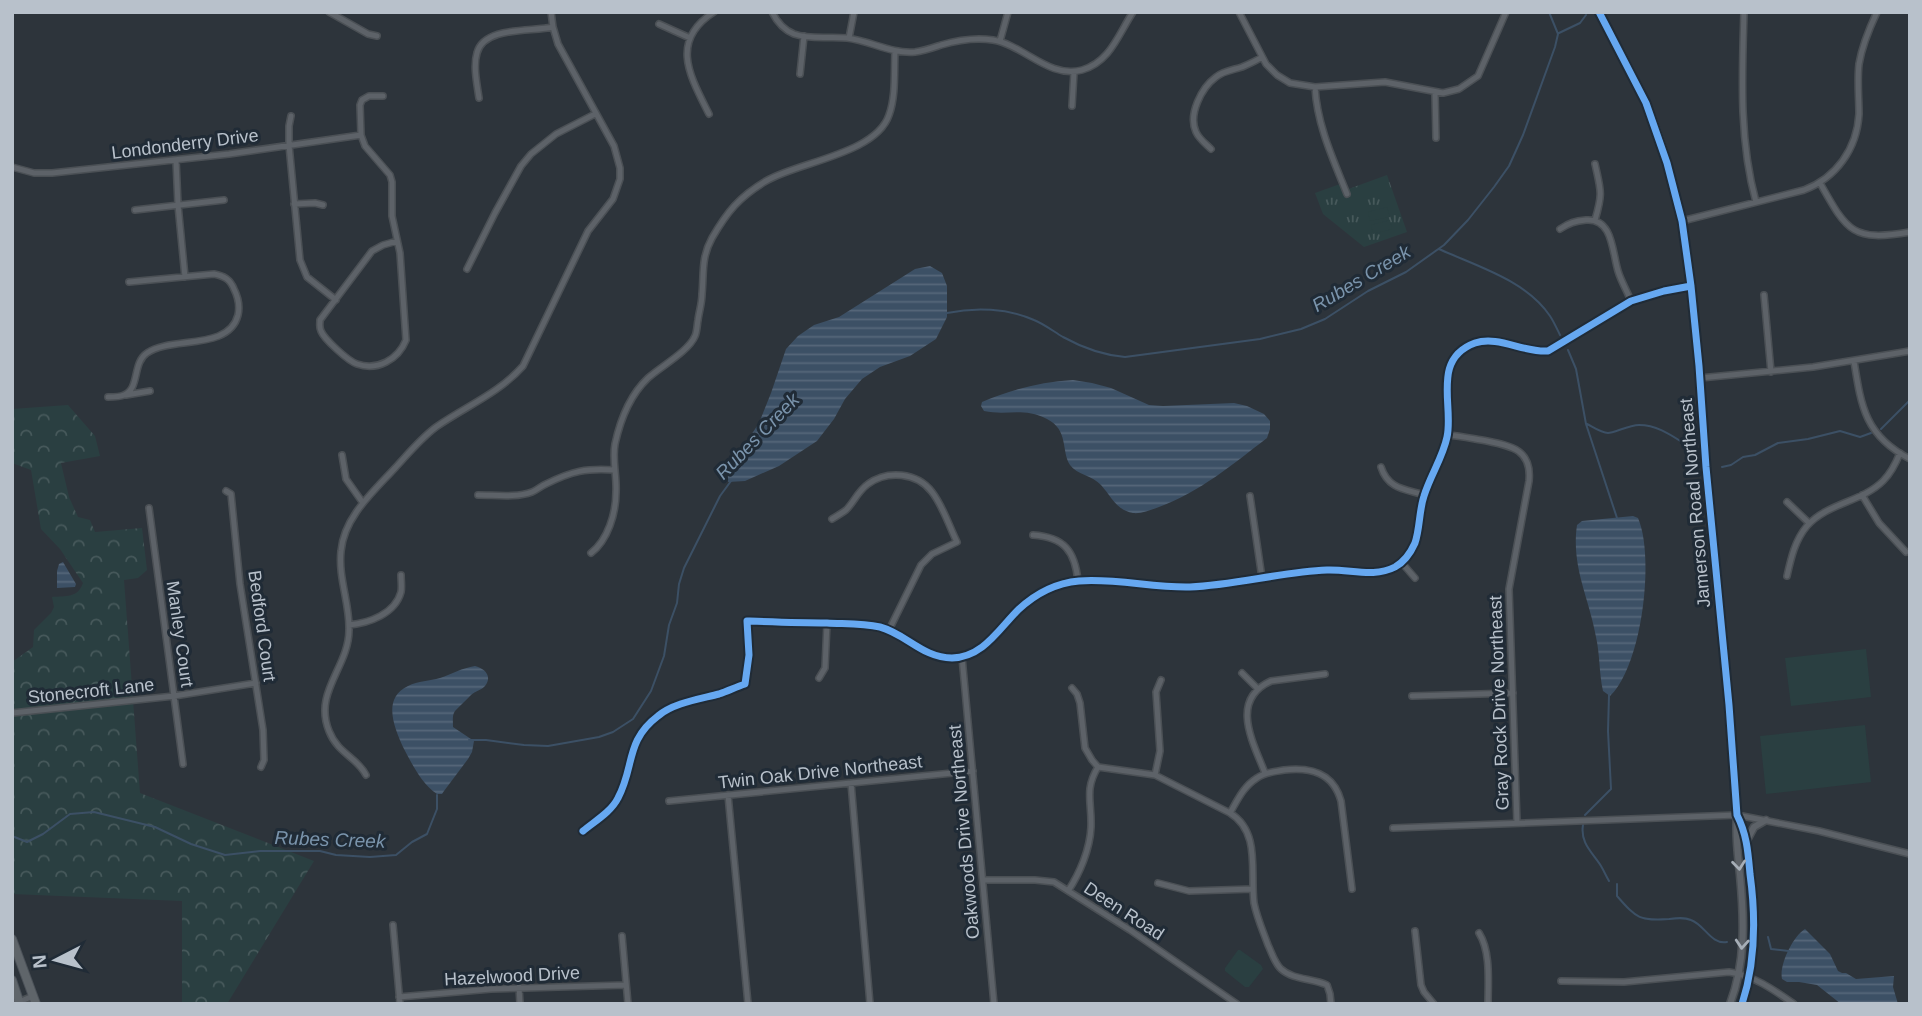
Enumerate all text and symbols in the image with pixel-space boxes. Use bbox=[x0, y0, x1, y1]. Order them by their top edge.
street label: Londonderry Drive bbox=[110, 125, 260, 163]
water label: Rubes Creek bbox=[1308, 240, 1415, 316]
water label: Rubes Creek bbox=[711, 388, 804, 484]
street label: Jamerson Road Northeast bbox=[1676, 397, 1714, 609]
street label: Bedford Court bbox=[244, 569, 280, 683]
street label: Manley Court bbox=[163, 580, 197, 688]
street label: Gray Rock Drive Northeast bbox=[1485, 595, 1513, 811]
street label: Stonecroft Lane bbox=[27, 674, 155, 708]
street label: Oakwoods Drive Northeast bbox=[945, 724, 983, 940]
street label: Twin Oak Drive Northeast bbox=[717, 751, 923, 793]
water label: Rubes Creek bbox=[274, 827, 387, 852]
one-way arrow bbox=[1731, 860, 1746, 871]
street label: Deen Road bbox=[1080, 878, 1168, 944]
north arrow bbox=[21, 925, 91, 995]
one-way arrow bbox=[1735, 939, 1750, 950]
text: N bbox=[28, 954, 51, 970]
street label: Hazelwood Drive bbox=[444, 962, 580, 990]

